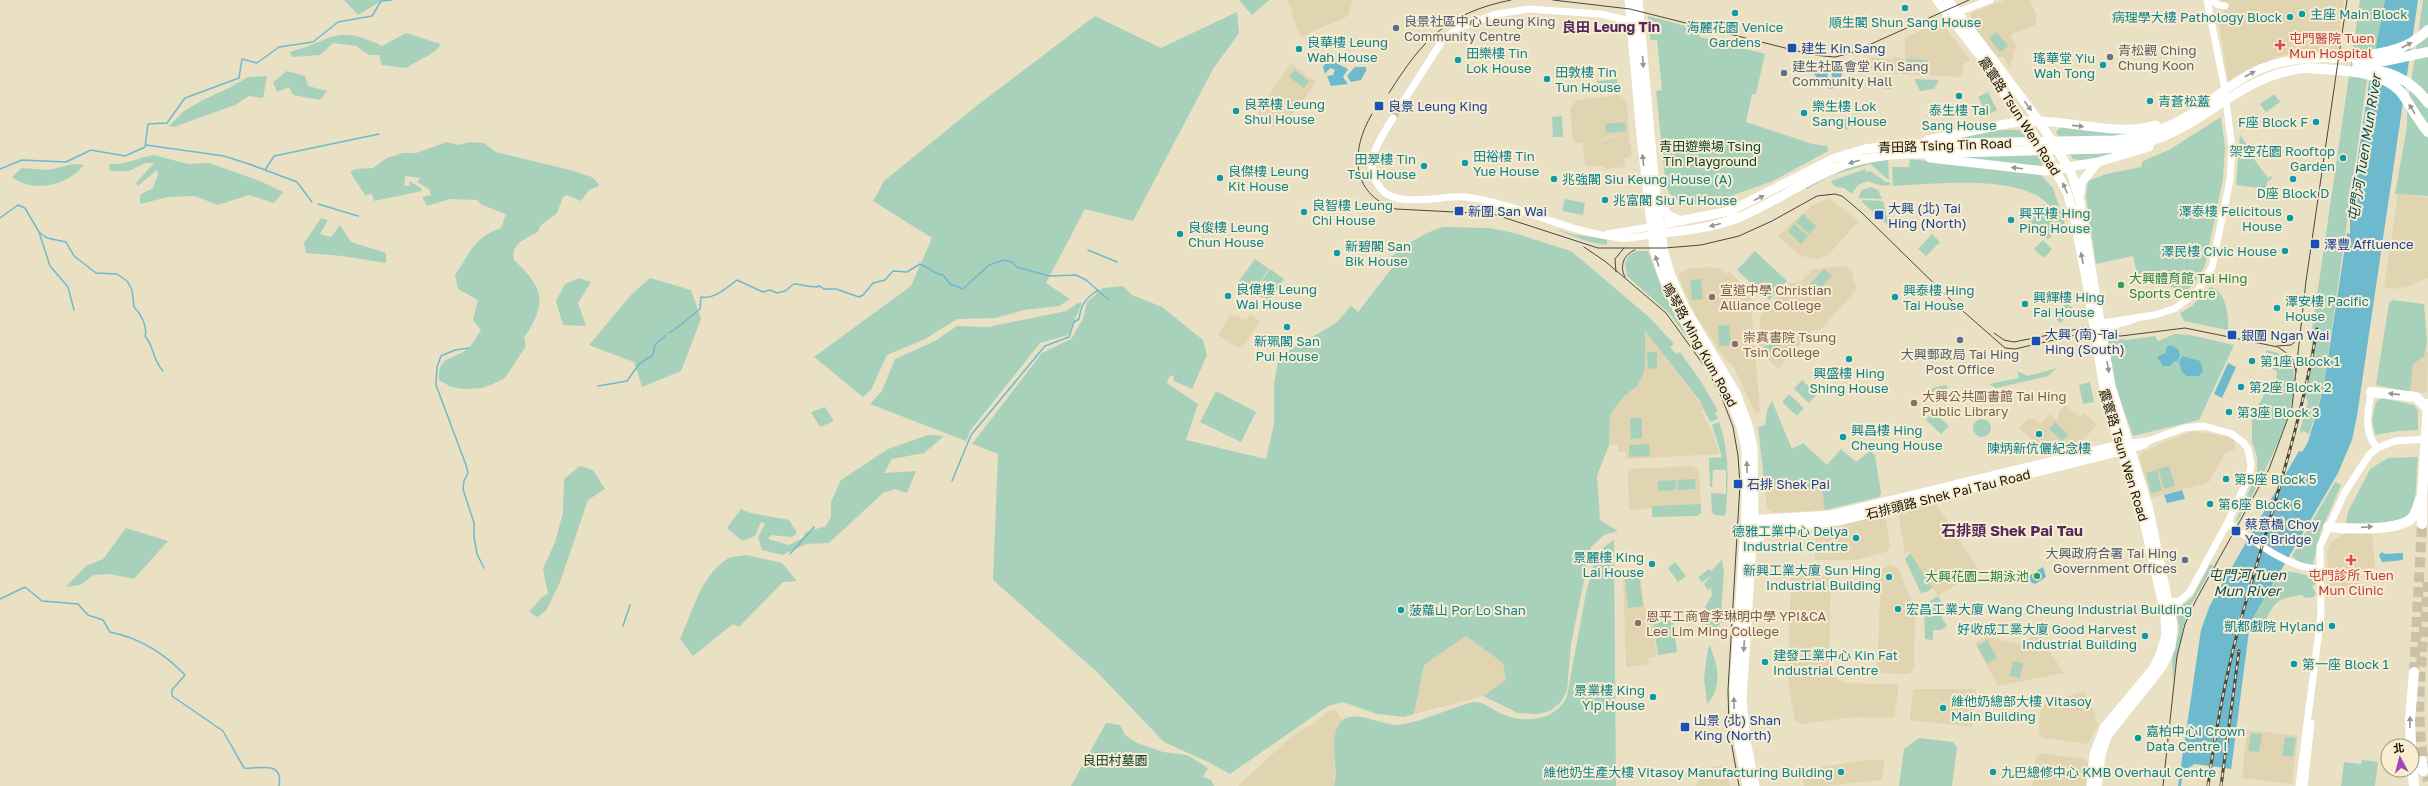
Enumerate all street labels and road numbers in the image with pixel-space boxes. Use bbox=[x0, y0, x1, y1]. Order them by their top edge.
street label: 震寰路 Tsun Wen Road bbox=[1976, 54, 2064, 178]
street label: 青田路 Tsing Tin Road bbox=[1878, 135, 2012, 155]
street label: 鳴琴路 Ming Kum Road bbox=[1659, 280, 1741, 410]
street label: 震寰路 Tsun Wen Road bbox=[2096, 387, 2152, 523]
street label: 石排頭路 Shek Pai Tau Road bbox=[1864, 466, 2032, 522]

